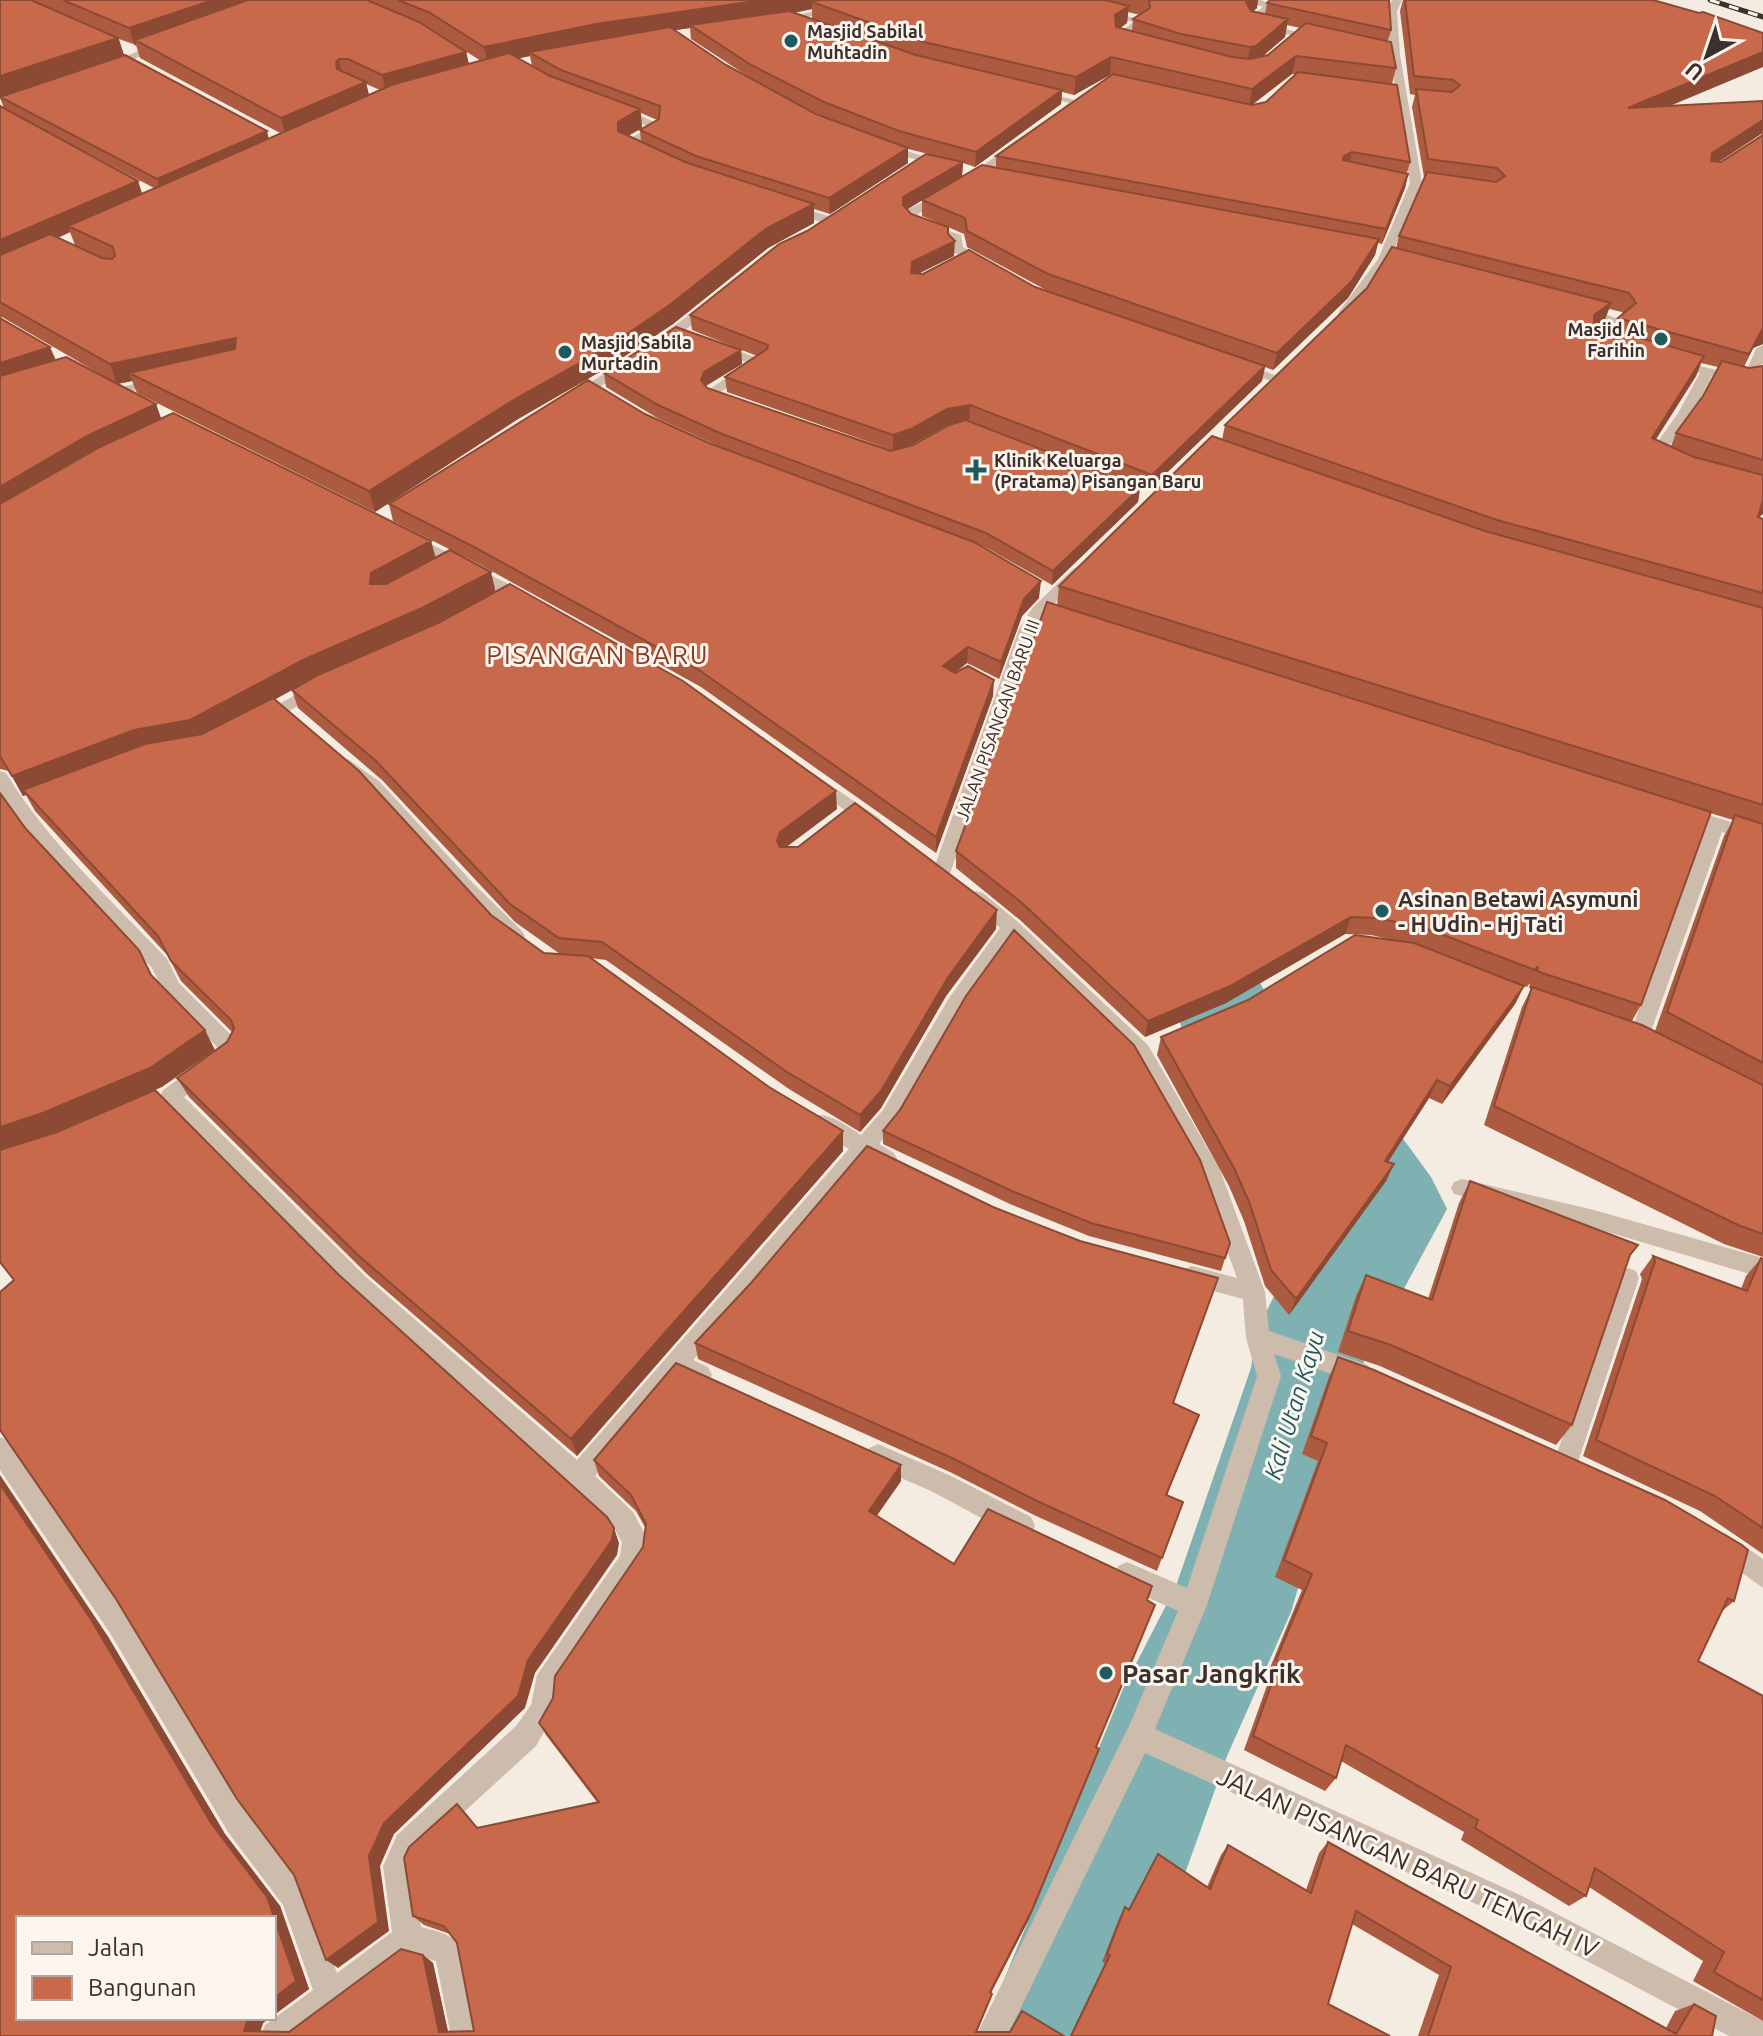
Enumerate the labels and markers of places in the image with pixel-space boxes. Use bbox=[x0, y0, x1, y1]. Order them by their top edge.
place label: Masjid Sabilal Muhtadin bbox=[807, 21, 924, 62]
marker: Masjid Sabilal Muhtadin bbox=[782, 32, 800, 50]
place label: Masjid Al Farihin bbox=[1568, 319, 1646, 360]
marker: Masjid Al Farihin bbox=[1652, 330, 1670, 348]
place label: Masjid Sabila Murtadin bbox=[581, 332, 692, 373]
marker: Masjid Sabila Murtadin bbox=[556, 343, 574, 361]
place label: Klinik Keluarga (Pratama) Pisangan Baru bbox=[994, 450, 1201, 492]
marker: Klinik Keluarga (Pratama) Pisangan Baru bbox=[965, 459, 987, 481]
place label: Asinan Betawi Asymuni - H Udin - Hj Tati bbox=[1398, 886, 1638, 936]
marker: Asinan Betawi Asymuni - H Udin - Hj Tati bbox=[1373, 902, 1391, 920]
place label: Pasar Jangkrik bbox=[1122, 1659, 1301, 1688]
marker: Pasar Jangkrik bbox=[1097, 1664, 1115, 1682]

